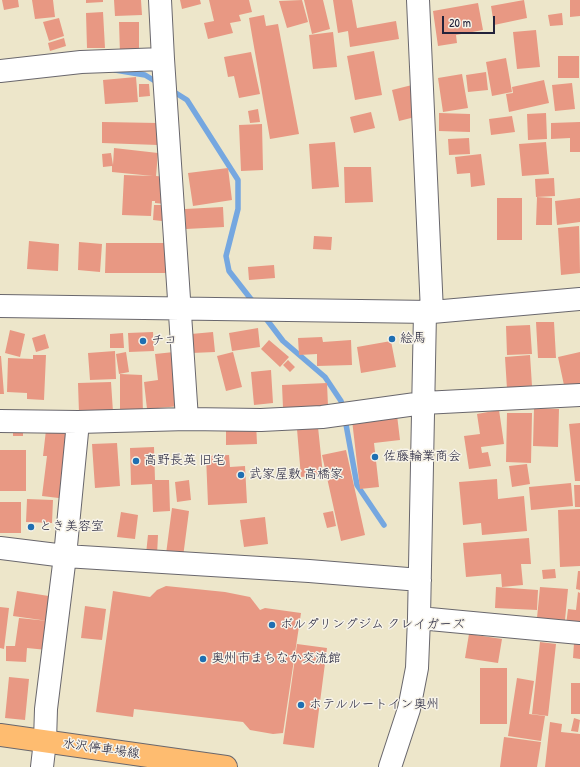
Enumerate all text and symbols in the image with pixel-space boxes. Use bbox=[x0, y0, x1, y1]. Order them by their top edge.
scale bar bbox=[444, 8, 497, 34]
text: 20 m bbox=[449, 14, 471, 31]
place label: 絵馬 bbox=[400, 331, 426, 347]
place label: チコ bbox=[151, 333, 177, 349]
marker: 絵馬 bbox=[387, 334, 397, 344]
marker: チコ bbox=[138, 336, 148, 346]
place label: 佐藤輪業商会 bbox=[383, 449, 461, 465]
marker: 佐藤輪業商会 bbox=[370, 452, 380, 462]
place label: 高野長英 旧宅 bbox=[144, 453, 225, 469]
marker: 高野長英 旧宅 bbox=[131, 456, 141, 466]
place label: 武家屋敷 高橋家 bbox=[249, 467, 343, 483]
marker: 武家屋敷 高橋家 bbox=[236, 470, 246, 480]
place label: とき美容室 bbox=[39, 519, 104, 535]
marker: とき美容室 bbox=[26, 522, 36, 532]
place label: ボルダリングジム クレイガーズ bbox=[280, 617, 465, 633]
marker: ボルダリングジム クレイガーズ bbox=[267, 620, 277, 630]
place label: 奥州市まちなか交流館 bbox=[211, 651, 341, 667]
marker: 奥州市まちなか交流館 bbox=[198, 654, 208, 664]
place label: ホテルルートイン奥州 bbox=[309, 697, 440, 713]
marker: ホテルルートイン奥州 bbox=[296, 700, 306, 710]
street label: 水沢停車場線 bbox=[61, 736, 141, 762]

